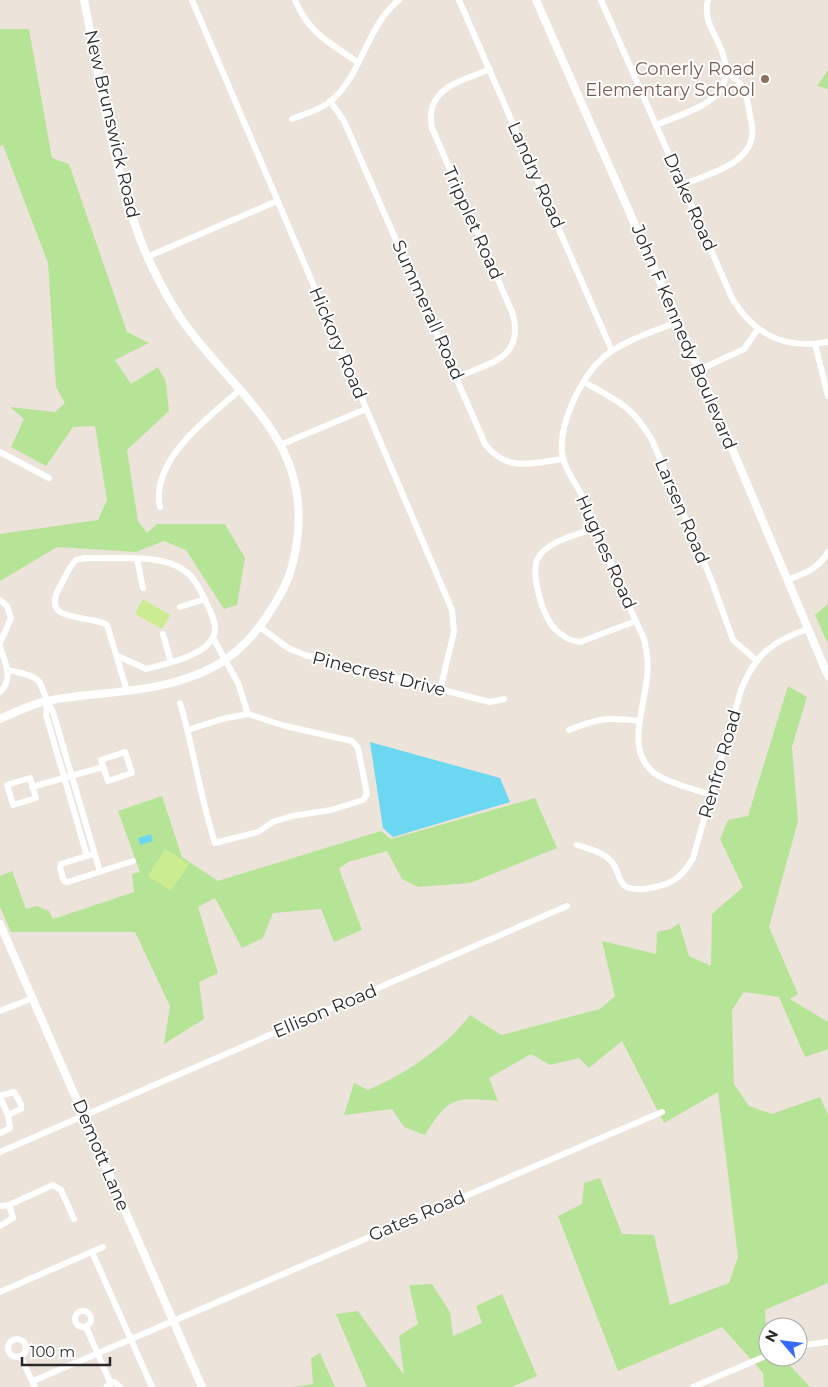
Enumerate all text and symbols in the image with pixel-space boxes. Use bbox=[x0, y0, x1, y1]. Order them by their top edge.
street label: New Brunswick Road bbox=[80, 28, 144, 220]
place label: Conerly Road Elementary School bbox=[585, 58, 755, 101]
marker: Conerly Road Elementary School bbox=[759, 73, 771, 85]
street label: Landry Road bbox=[503, 118, 569, 232]
street label: Drake Road bbox=[659, 150, 721, 254]
street label: Tripplet Road bbox=[438, 163, 508, 283]
street label: John F Kennedy Boulevard bbox=[626, 220, 741, 453]
street label: Summerall Road bbox=[387, 237, 469, 383]
street label: Hickory Road bbox=[304, 284, 372, 402]
street label: Larsen Road bbox=[650, 455, 714, 567]
street label: Hughes Road bbox=[571, 491, 641, 613]
street label: Pinecrest Drive bbox=[310, 647, 448, 701]
street label: Renfro Road bbox=[694, 707, 746, 821]
street label: Ellison Road bbox=[270, 979, 380, 1043]
street label: Demott Lane bbox=[68, 1096, 135, 1214]
street label: Gates Road bbox=[365, 1186, 469, 1246]
north arrow bbox=[758, 1317, 808, 1367]
text: N bbox=[761, 1327, 782, 1345]
scale bar bbox=[22, 1334, 110, 1366]
text: 100 m bbox=[30, 1342, 75, 1361]

